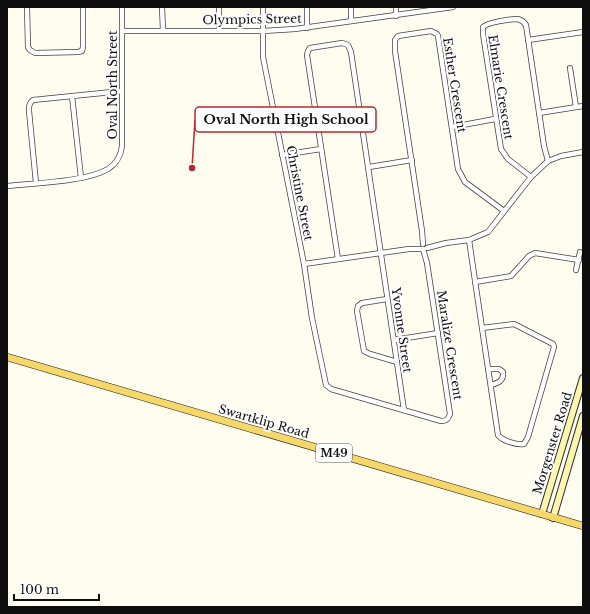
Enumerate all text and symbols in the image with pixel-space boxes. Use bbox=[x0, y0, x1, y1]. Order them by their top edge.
street label: Olympics Street bbox=[202, 11, 302, 27]
street label: Oval North Street bbox=[105, 30, 120, 139]
street label: Elmarie Crescent bbox=[485, 34, 517, 141]
street label: Esther Crescent bbox=[440, 36, 470, 134]
callout: Oval North High School bbox=[195, 107, 376, 132]
text: Oval North High School bbox=[203, 111, 369, 128]
street label: Christine Street bbox=[283, 144, 317, 242]
street label: Yvonne Street bbox=[388, 285, 415, 374]
street label: Maralize Crescent bbox=[434, 289, 466, 401]
street label: Morgenster Road bbox=[529, 390, 575, 496]
street label: Swartklip Road bbox=[217, 401, 311, 441]
road number: M49 bbox=[316, 444, 352, 462]
scale bar bbox=[14, 576, 99, 602]
text: 100 m bbox=[20, 582, 59, 597]

